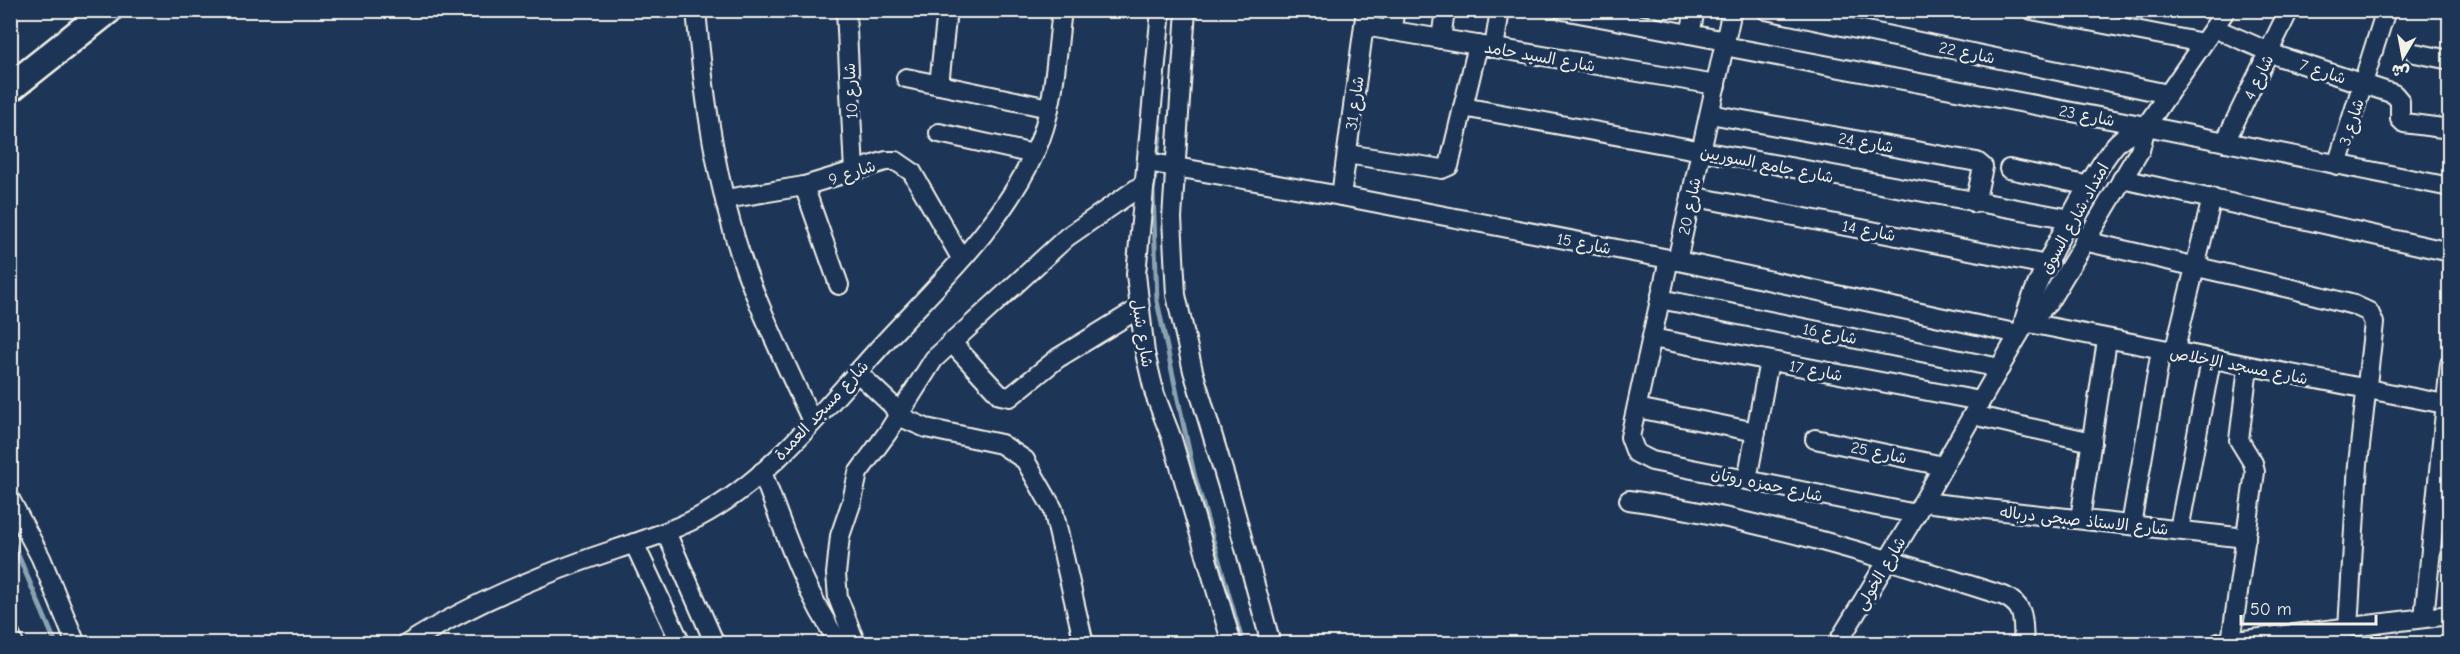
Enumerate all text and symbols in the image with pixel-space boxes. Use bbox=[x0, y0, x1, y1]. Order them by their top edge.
north arrow bbox=[2373, 27, 2433, 87]
street label: شارع السيد حامد bbox=[1483, 38, 1597, 78]
street label: شارع 22 bbox=[1937, 38, 1996, 70]
street label: شارع 4 bbox=[2240, 52, 2279, 104]
street label: شارع 7 bbox=[2297, 56, 2348, 90]
text: ش bbox=[2390, 60, 2411, 81]
street label: شارع 10 bbox=[841, 62, 863, 119]
street label: شارع 31 bbox=[1342, 75, 1370, 132]
street label: شارع 3 bbox=[2336, 97, 2370, 149]
street label: شارع 23 bbox=[2057, 102, 2116, 132]
street label: شارع 24 bbox=[1836, 129, 1895, 159]
street label: شارع جامع السوريين bbox=[1698, 143, 1835, 189]
street label: شارع 9 bbox=[826, 157, 879, 191]
street label: امتداد شارع السوق bbox=[2037, 160, 2115, 278]
street label: شارع 20 bbox=[1675, 176, 1707, 237]
street label: شارع 14 bbox=[1840, 217, 1897, 247]
street label: شارع 15 bbox=[1555, 230, 1613, 260]
street label: شارع شبل bbox=[1126, 298, 1156, 369]
street label: شارع 16 bbox=[1801, 320, 1859, 350]
street label: شارع مسجد الإخلاص bbox=[2168, 344, 2309, 390]
street label: شارع مسجد العمدة bbox=[771, 357, 874, 466]
street label: شارع 17 bbox=[1787, 357, 1844, 387]
street label: شارع 25 bbox=[1849, 438, 1909, 470]
street label: شارع حمزه روتان bbox=[1709, 464, 1824, 508]
street label: شارع الاستاذ صبحى درباله bbox=[1998, 503, 2169, 541]
street label: شارع الخولى bbox=[1852, 534, 1911, 614]
scale bar bbox=[2241, 588, 2376, 626]
text: 50 m bbox=[2250, 599, 2292, 620]

